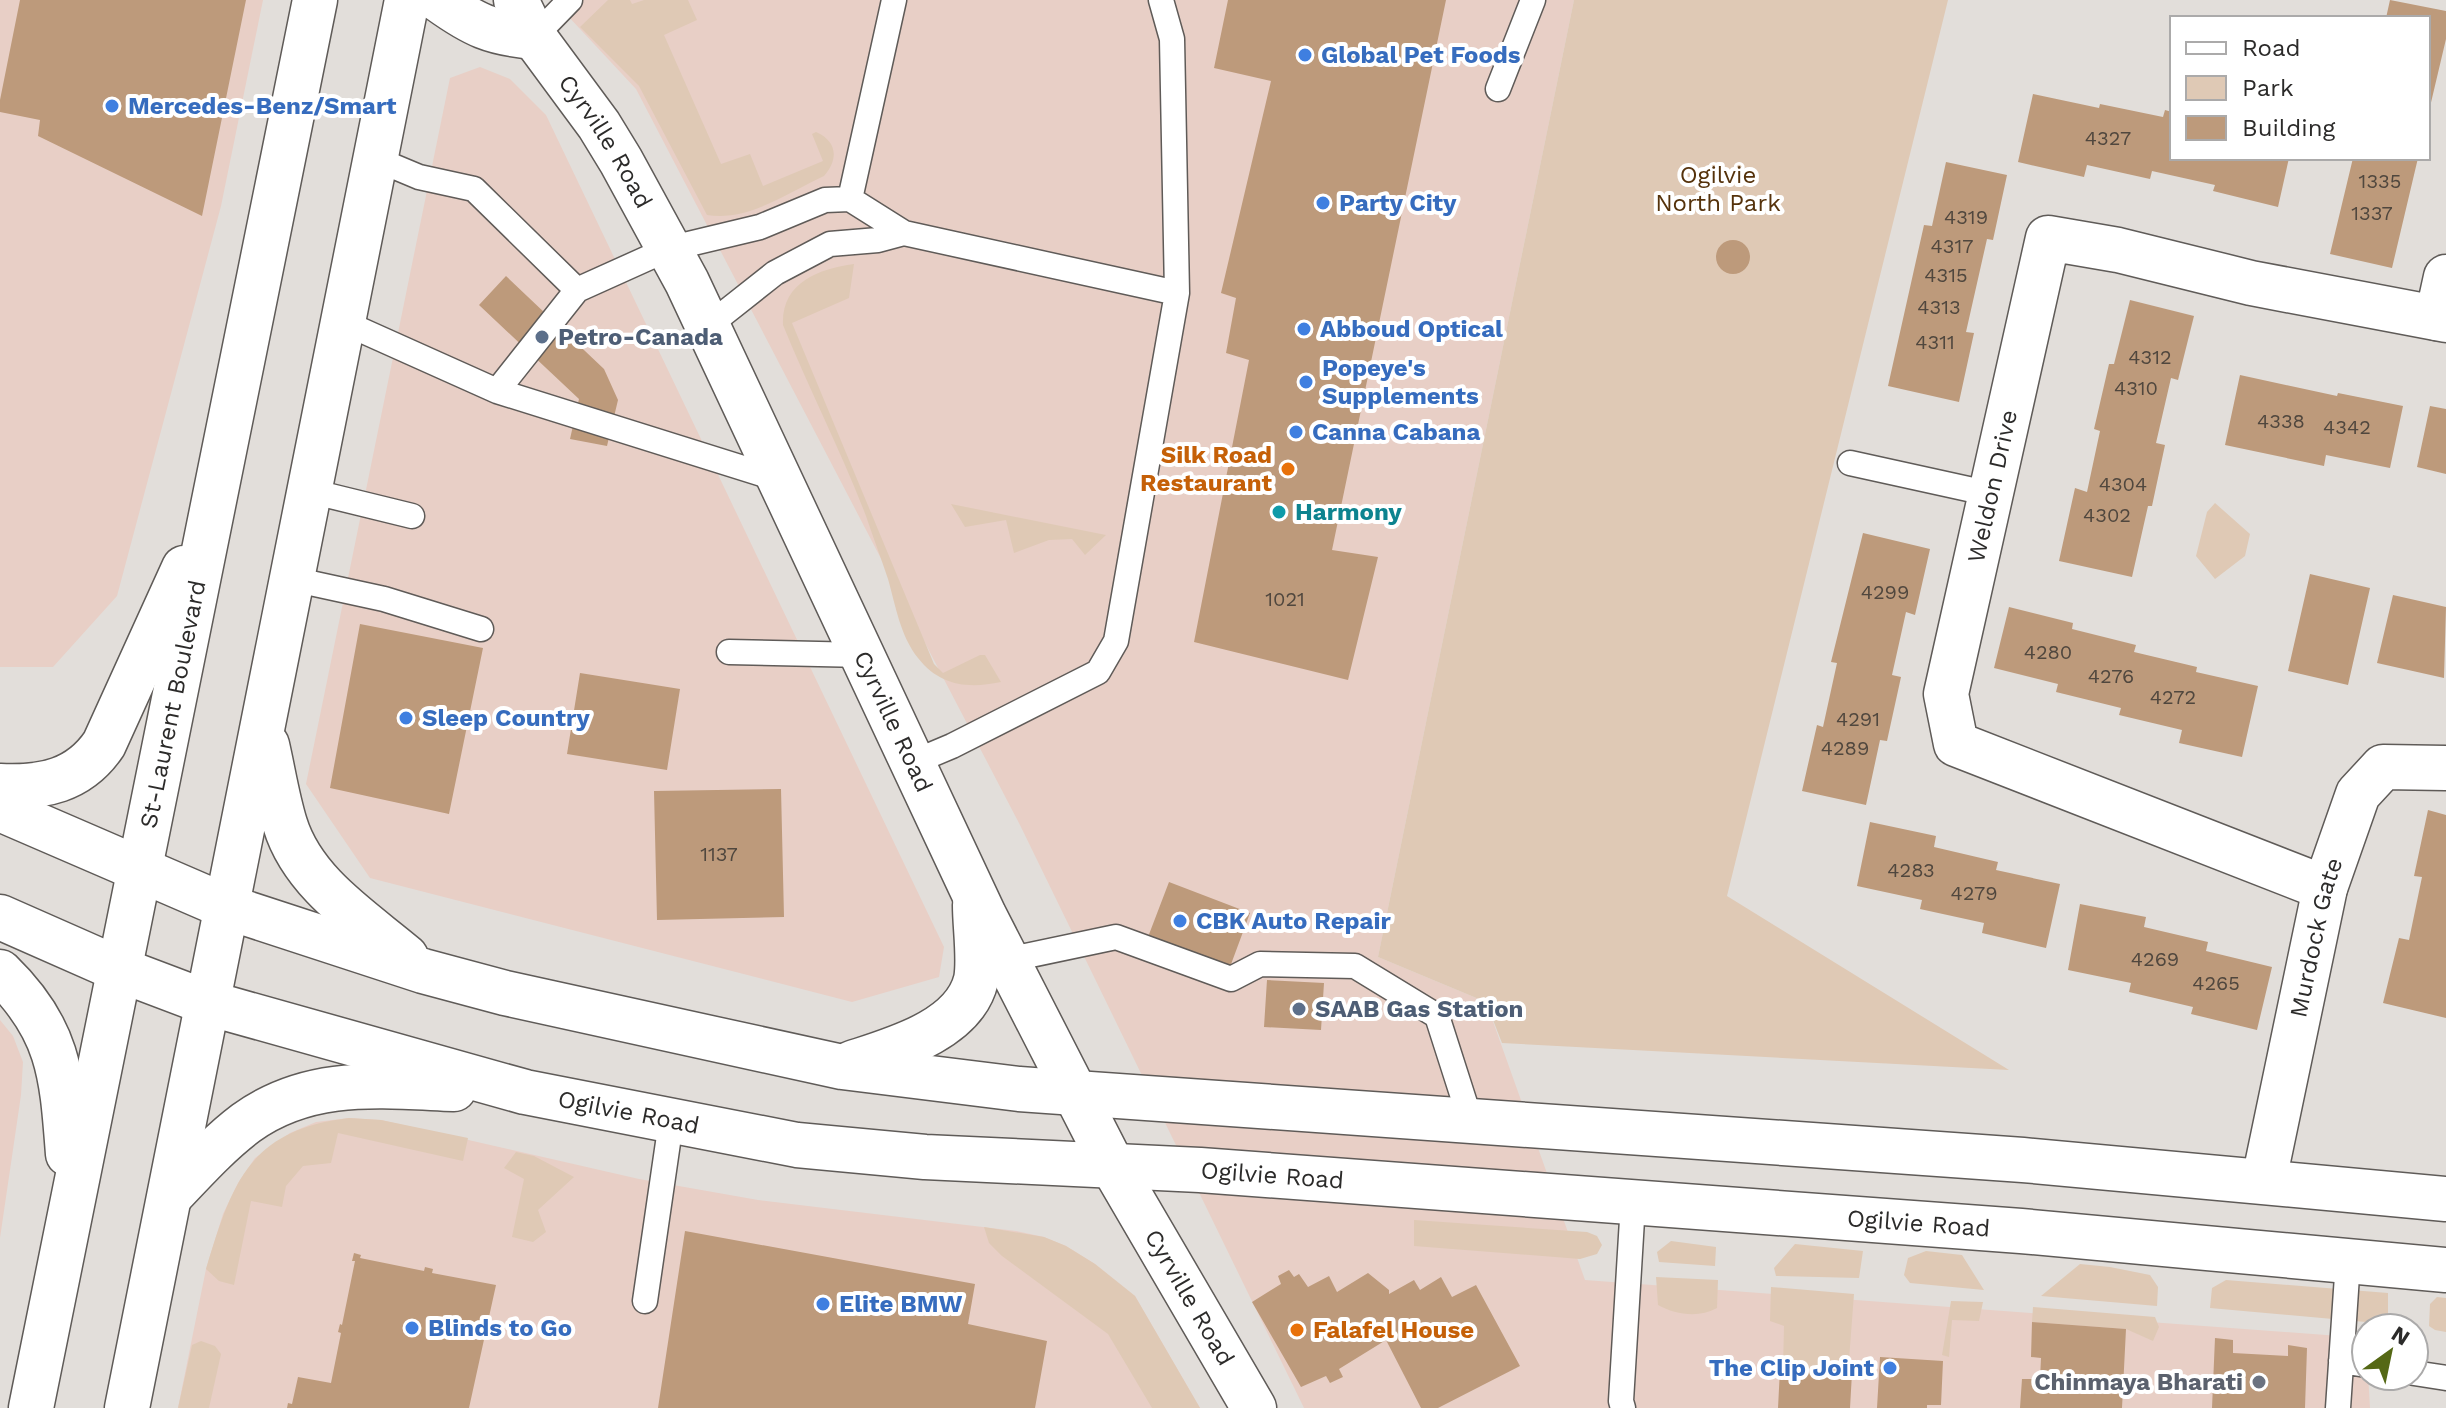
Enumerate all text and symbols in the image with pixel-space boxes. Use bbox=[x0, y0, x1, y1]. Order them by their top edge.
legend bbox=[2170, 16, 2430, 160]
text: Road bbox=[2242, 34, 2301, 62]
place label: Global Pet Foods bbox=[1321, 41, 1521, 69]
marker: Global Pet Foods bbox=[1296, 46, 1314, 64]
street label: Cyrville Road bbox=[553, 69, 658, 213]
text: Park bbox=[2242, 74, 2294, 102]
place label: Mercedes-Benz/Smart bbox=[128, 92, 397, 120]
marker: Mercedes-Benz/Smart bbox=[103, 97, 121, 115]
text: Building bbox=[2242, 114, 2335, 142]
house number: 4327 bbox=[2085, 126, 2131, 150]
park label: Ogilvie North Park bbox=[1655, 161, 1781, 217]
house number: 1335 bbox=[2359, 169, 2401, 193]
place label: Party City bbox=[1339, 189, 1457, 217]
marker: Party City bbox=[1314, 194, 1332, 212]
house number: 1337 bbox=[2351, 201, 2393, 225]
house number: 4319 bbox=[1944, 205, 1988, 229]
house number: 4317 bbox=[1931, 234, 1973, 258]
house number: 4315 bbox=[1924, 263, 1968, 287]
house number: 4313 bbox=[1917, 295, 1961, 319]
place label: Abboud Optical bbox=[1320, 315, 1503, 343]
marker: Abboud Optical bbox=[1295, 320, 1313, 338]
place label: Petro-Canada bbox=[558, 323, 723, 351]
marker: Petro-Canada bbox=[533, 328, 551, 346]
house number: 4311 bbox=[1915, 330, 1955, 354]
house number: 4312 bbox=[2128, 345, 2172, 369]
place label: Popeye's Supplements bbox=[1322, 354, 1479, 410]
marker: Popeye's Supplements bbox=[1297, 373, 1315, 391]
house number: 4310 bbox=[2114, 376, 2158, 400]
street label: Weldon Drive bbox=[1962, 407, 2023, 565]
house number: 4338 bbox=[2257, 409, 2305, 433]
house number: 4342 bbox=[2323, 415, 2371, 439]
place label: Canna Cabana bbox=[1312, 418, 1480, 446]
marker: Canna Cabana bbox=[1287, 423, 1305, 441]
place label: Silk Road Restaurant bbox=[1140, 441, 1273, 497]
marker: Silk Road Restaurant bbox=[1279, 460, 1297, 478]
house number: 4304 bbox=[2099, 472, 2147, 496]
place label: Harmony bbox=[1295, 498, 1402, 526]
marker: Harmony bbox=[1270, 503, 1288, 521]
house number: 4302 bbox=[2083, 503, 2131, 527]
street label: St-Laurent Boulevard bbox=[134, 578, 212, 831]
house number: 4299 bbox=[1861, 580, 1909, 604]
house number: 1021 bbox=[1265, 587, 1305, 611]
house number: 4280 bbox=[2024, 640, 2072, 664]
street label: Cyrville Road bbox=[848, 646, 938, 797]
house number: 4276 bbox=[2088, 664, 2134, 688]
house number: 4272 bbox=[2150, 685, 2196, 709]
place label: Sleep Country bbox=[422, 704, 590, 732]
house number: 4291 bbox=[1836, 707, 1880, 731]
marker: Sleep Country bbox=[397, 709, 415, 727]
house number: 4289 bbox=[1821, 736, 1869, 760]
house number: 1137 bbox=[700, 842, 738, 866]
street label: Murdock Gate bbox=[2284, 854, 2349, 1020]
house number: 4283 bbox=[1887, 858, 1935, 882]
house number: 4279 bbox=[1950, 881, 1998, 905]
place label: CBK Auto Repair bbox=[1196, 907, 1391, 935]
marker: CBK Auto Repair bbox=[1171, 912, 1189, 930]
house number: 4269 bbox=[2131, 947, 2179, 971]
house number: 4265 bbox=[2192, 971, 2240, 995]
place label: SAAB Gas Station bbox=[1315, 995, 1523, 1023]
marker: SAAB Gas Station bbox=[1290, 1000, 1308, 1018]
street label: Ogilvie Road bbox=[556, 1085, 702, 1140]
street label: Ogilvie Road bbox=[1200, 1156, 1345, 1195]
street label: Ogilvie Road bbox=[1846, 1204, 1991, 1243]
street label: Cyrville Road bbox=[1139, 1224, 1240, 1370]
place label: Elite BMW bbox=[839, 1290, 962, 1318]
marker: Elite BMW bbox=[814, 1295, 832, 1313]
north arrow bbox=[2350, 1312, 2430, 1392]
place label: Blinds to Go bbox=[428, 1314, 572, 1342]
place label: Falafel House bbox=[1313, 1316, 1474, 1344]
marker: Blinds to Go bbox=[403, 1319, 421, 1337]
marker: Falafel House bbox=[1288, 1321, 1306, 1339]
text: N bbox=[2387, 1321, 2414, 1351]
place label: The Clip Joint bbox=[1709, 1354, 1875, 1382]
marker: The Clip Joint bbox=[1881, 1359, 1899, 1377]
place label: Chinmaya Bharati bbox=[2034, 1368, 2243, 1396]
marker: Chinmaya Bharati bbox=[2250, 1373, 2268, 1391]

